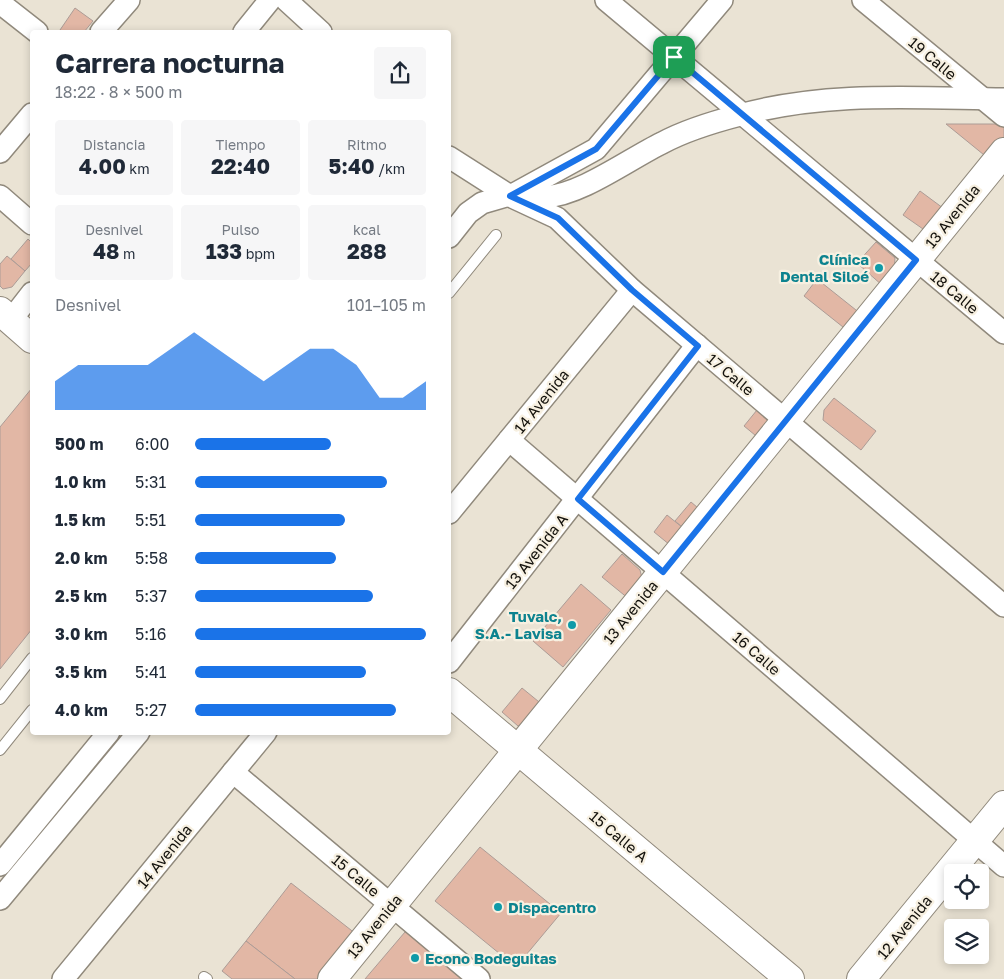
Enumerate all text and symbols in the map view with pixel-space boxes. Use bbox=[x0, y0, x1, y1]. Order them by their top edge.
street label: 19 Calle bbox=[905, 33, 961, 83]
pin bbox=[653, 36, 695, 78]
icon: arrive bbox=[660, 43, 688, 71]
text: Carrera nocturna bbox=[55, 46, 285, 79]
button: share bbox=[374, 47, 426, 99]
text: 18:22 · 8 × 500 m bbox=[55, 82, 183, 102]
text: Distancia bbox=[83, 136, 145, 153]
text: Tiempo bbox=[216, 136, 265, 153]
text: Ritmo bbox=[347, 136, 387, 153]
text: 4.00 bbox=[79, 153, 126, 179]
text: 22:40 bbox=[211, 153, 270, 179]
text: 5:40 bbox=[328, 153, 375, 179]
text: km bbox=[126, 160, 150, 177]
text: /km bbox=[375, 160, 405, 177]
street label: 13 Avenida bbox=[921, 181, 983, 251]
text: Desnivel bbox=[85, 221, 143, 238]
text: Pulso bbox=[222, 221, 259, 238]
text: kcal bbox=[353, 221, 381, 238]
text: 48 bbox=[93, 238, 120, 264]
text: 133 bbox=[206, 238, 242, 264]
text: 288 bbox=[347, 238, 387, 264]
text: m bbox=[120, 245, 135, 262]
text: bpm bbox=[242, 245, 275, 262]
place label: Clínica Dental Siloé bbox=[780, 250, 869, 285]
marker: Clínica Dental Siloé bbox=[873, 262, 885, 274]
street label: 18 Calle bbox=[927, 267, 983, 317]
text: Desnivel bbox=[55, 295, 121, 315]
text: 101–105 m bbox=[347, 295, 426, 315]
street label: 17 Calle bbox=[704, 349, 758, 399]
street label: 14 Avenida bbox=[510, 365, 572, 437]
text: 500 m bbox=[55, 434, 104, 454]
text: 6:00 bbox=[135, 434, 169, 454]
text: 1.0 km bbox=[55, 472, 106, 492]
text: 5:31 bbox=[135, 472, 166, 492]
text: 1.5 km bbox=[55, 510, 105, 530]
text: 5:51 bbox=[135, 510, 166, 530]
street label: 13 Avenida A bbox=[501, 510, 571, 592]
text: 2.0 km bbox=[55, 548, 108, 568]
text: 5:58 bbox=[135, 548, 168, 568]
street label: 13 Avenida bbox=[599, 577, 661, 647]
text: 2.5 km bbox=[55, 586, 107, 606]
text: 5:37 bbox=[135, 586, 167, 606]
place label: Tuvalc, S.A.- Lavisa bbox=[475, 607, 562, 642]
marker: Tuvalc, S.A.- Lavisa bbox=[566, 619, 578, 631]
text: 3.0 km bbox=[55, 624, 108, 644]
text: 5:16 bbox=[135, 624, 167, 644]
street label: 16 Calle bbox=[730, 628, 785, 679]
text: 3.5 km bbox=[55, 662, 107, 682]
text: 5:41 bbox=[135, 662, 167, 682]
text: 4.0 km bbox=[55, 700, 108, 720]
text: 5:27 bbox=[135, 700, 167, 720]
street label: 15 Calle A bbox=[586, 806, 652, 866]
street label: 14 Avenida bbox=[133, 820, 195, 892]
street label: 15 Calle bbox=[329, 850, 384, 900]
map controls bbox=[944, 864, 989, 964]
button: locate bbox=[944, 864, 989, 909]
street label: 13 Avenida bbox=[343, 891, 405, 961]
street label: 12 Avenida bbox=[873, 892, 935, 962]
place label: Dispacentro bbox=[508, 898, 596, 916]
marker: Dispacentro bbox=[492, 901, 504, 913]
button: layers bbox=[944, 919, 989, 964]
place label: Econo Bodeguitas bbox=[425, 949, 557, 967]
marker: Econo Bodeguitas bbox=[409, 952, 421, 964]

